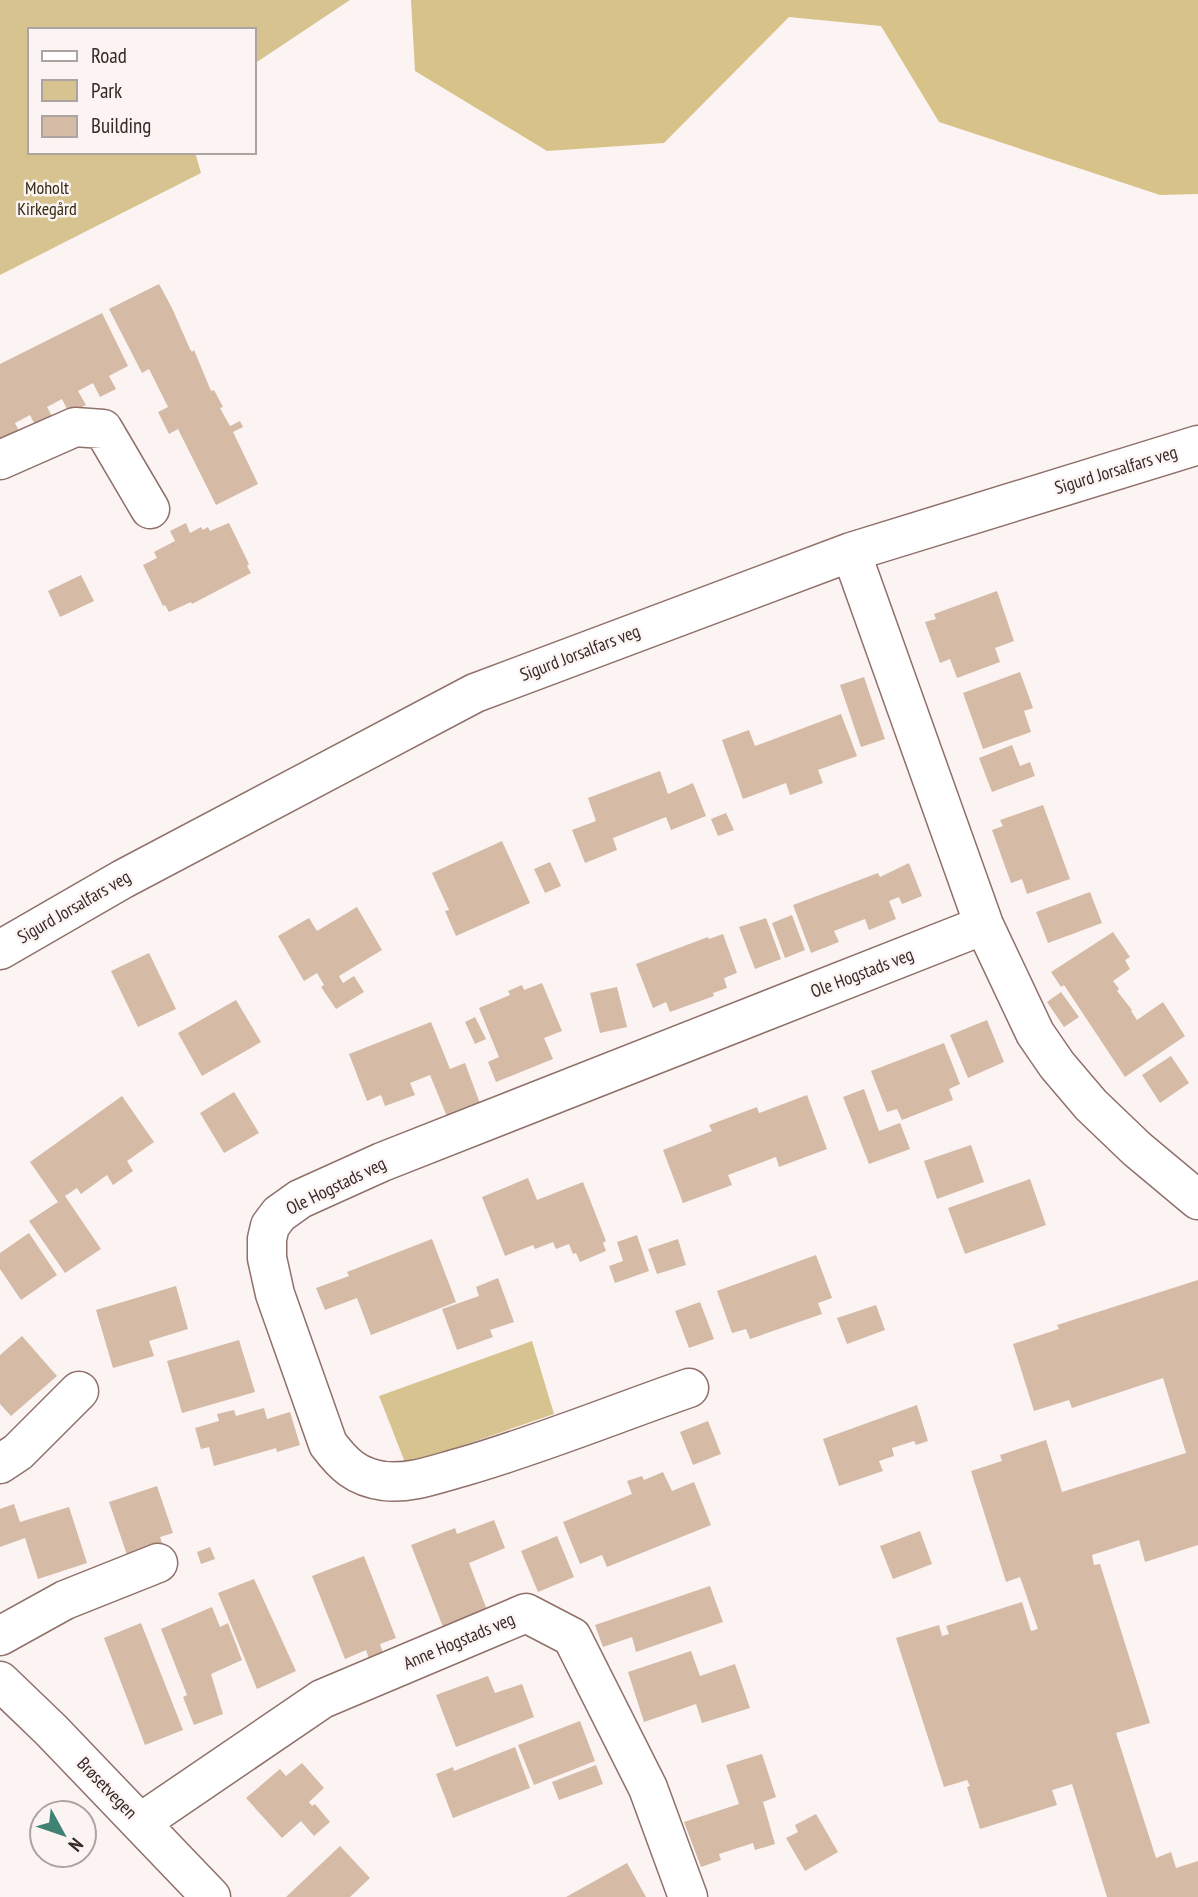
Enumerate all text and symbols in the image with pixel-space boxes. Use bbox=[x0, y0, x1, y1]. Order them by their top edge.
legend bbox=[28, 28, 256, 154]
text: Road bbox=[91, 42, 127, 69]
text: Park bbox=[91, 77, 122, 104]
text: Building bbox=[91, 112, 151, 139]
park label: Moholt Kirkegård bbox=[17, 176, 77, 220]
street label: Sigurd Jorsalfars veg bbox=[1052, 440, 1180, 499]
street label: Sigurd Jorsalfars veg bbox=[516, 619, 643, 686]
street label: Sigurd Jorsalfars veg bbox=[13, 865, 134, 948]
street label: Ole Hogstads veg bbox=[807, 942, 917, 1003]
street label: Ole Hogstads veg bbox=[282, 1151, 390, 1220]
street label: Anne Hogstads veg bbox=[400, 1607, 518, 1674]
street label: Brøsetvegen bbox=[72, 1752, 142, 1823]
north arrow bbox=[28, 1799, 98, 1869]
text: N bbox=[64, 1833, 89, 1857]

